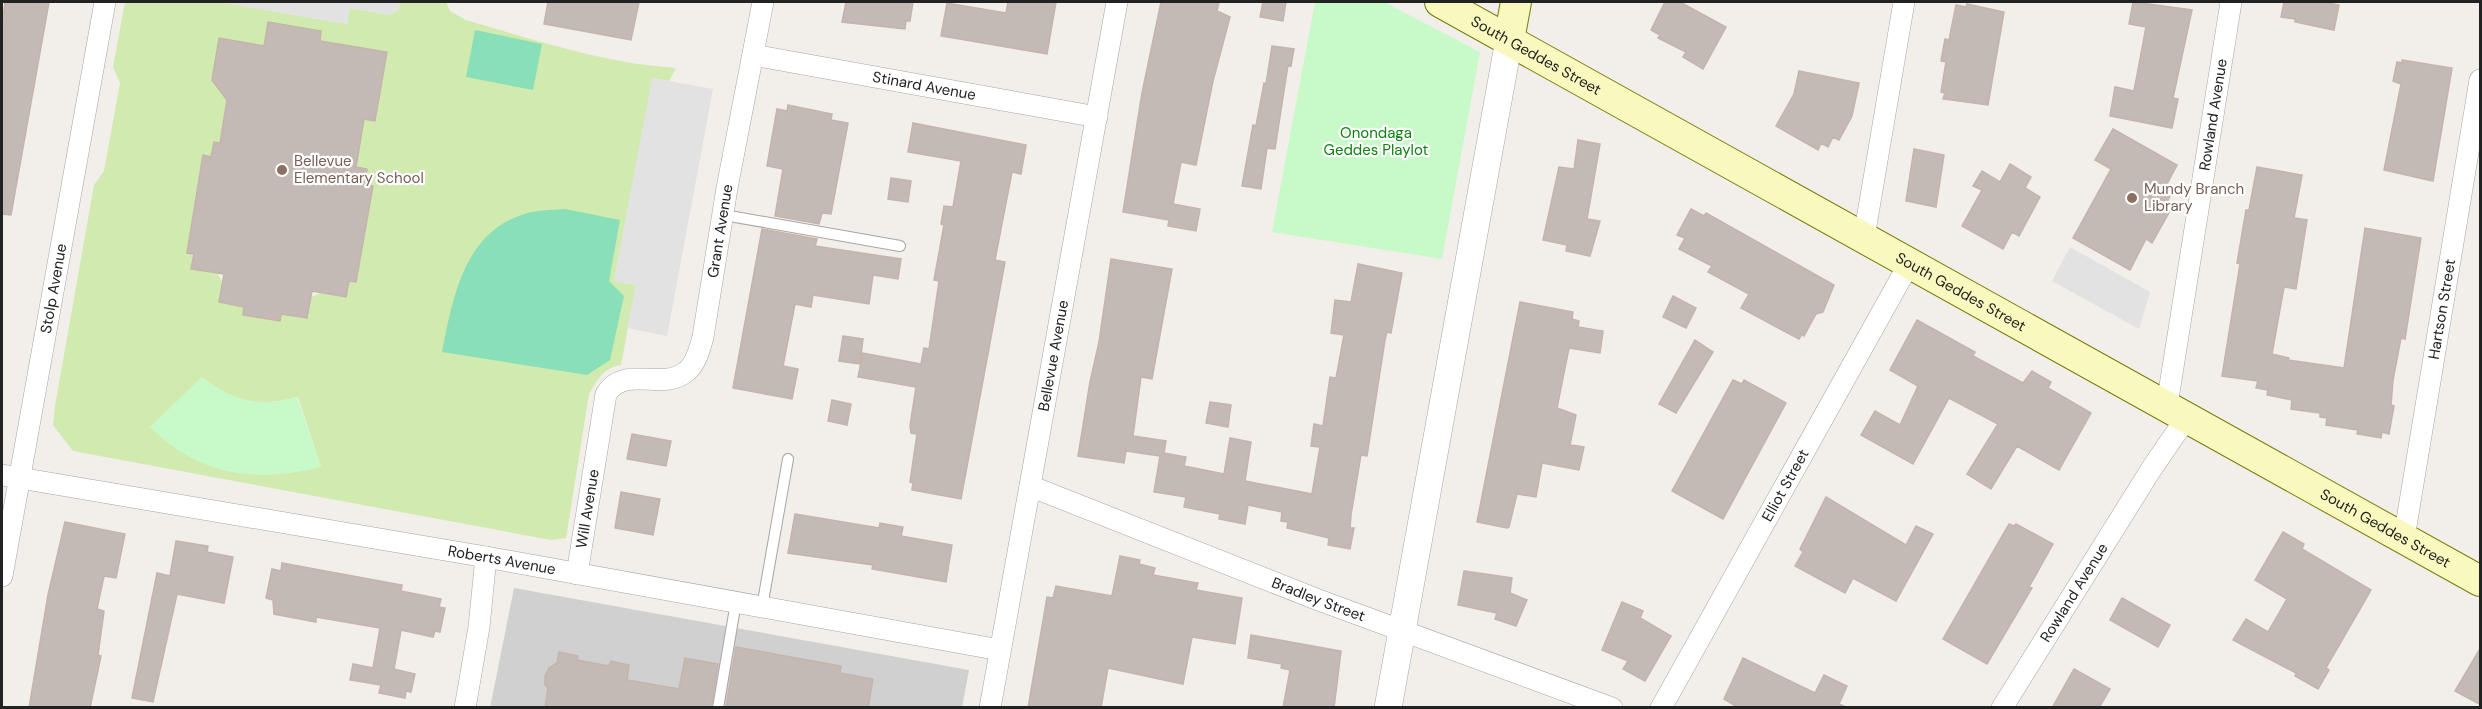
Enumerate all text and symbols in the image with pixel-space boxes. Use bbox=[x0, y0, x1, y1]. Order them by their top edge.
street label: South Geddes Street bbox=[1467, 11, 1605, 100]
street label: Rowland Avenue bbox=[2194, 57, 2232, 172]
street label: Stinard Avenue bbox=[871, 67, 978, 105]
park label: Onondaga Geddes Playlot bbox=[1324, 123, 1429, 160]
place label: Bellevue Elementary School bbox=[294, 151, 424, 188]
marker: Bellevue Elementary School bbox=[275, 163, 289, 177]
place label: Mundy Branch Library bbox=[2144, 179, 2244, 216]
street label: Grant Avenue bbox=[703, 183, 737, 279]
marker: Mundy Branch Library bbox=[2125, 191, 2139, 205]
street label: Stolp Avenue bbox=[36, 242, 71, 335]
street label: South Geddes Street bbox=[1892, 248, 2030, 336]
street label: Hartson Street bbox=[2424, 257, 2460, 361]
street label: Bellevue Avenue bbox=[1034, 298, 1073, 413]
street label: Elliot Street bbox=[1757, 446, 1814, 525]
street label: Will Avenue bbox=[571, 468, 604, 550]
street label: South Geddes Street bbox=[2317, 484, 2454, 573]
street label: Rowland Avenue bbox=[2036, 539, 2113, 646]
street label: Roberts Avenue bbox=[446, 541, 557, 579]
street label: Bradley Street bbox=[1269, 572, 1368, 626]

